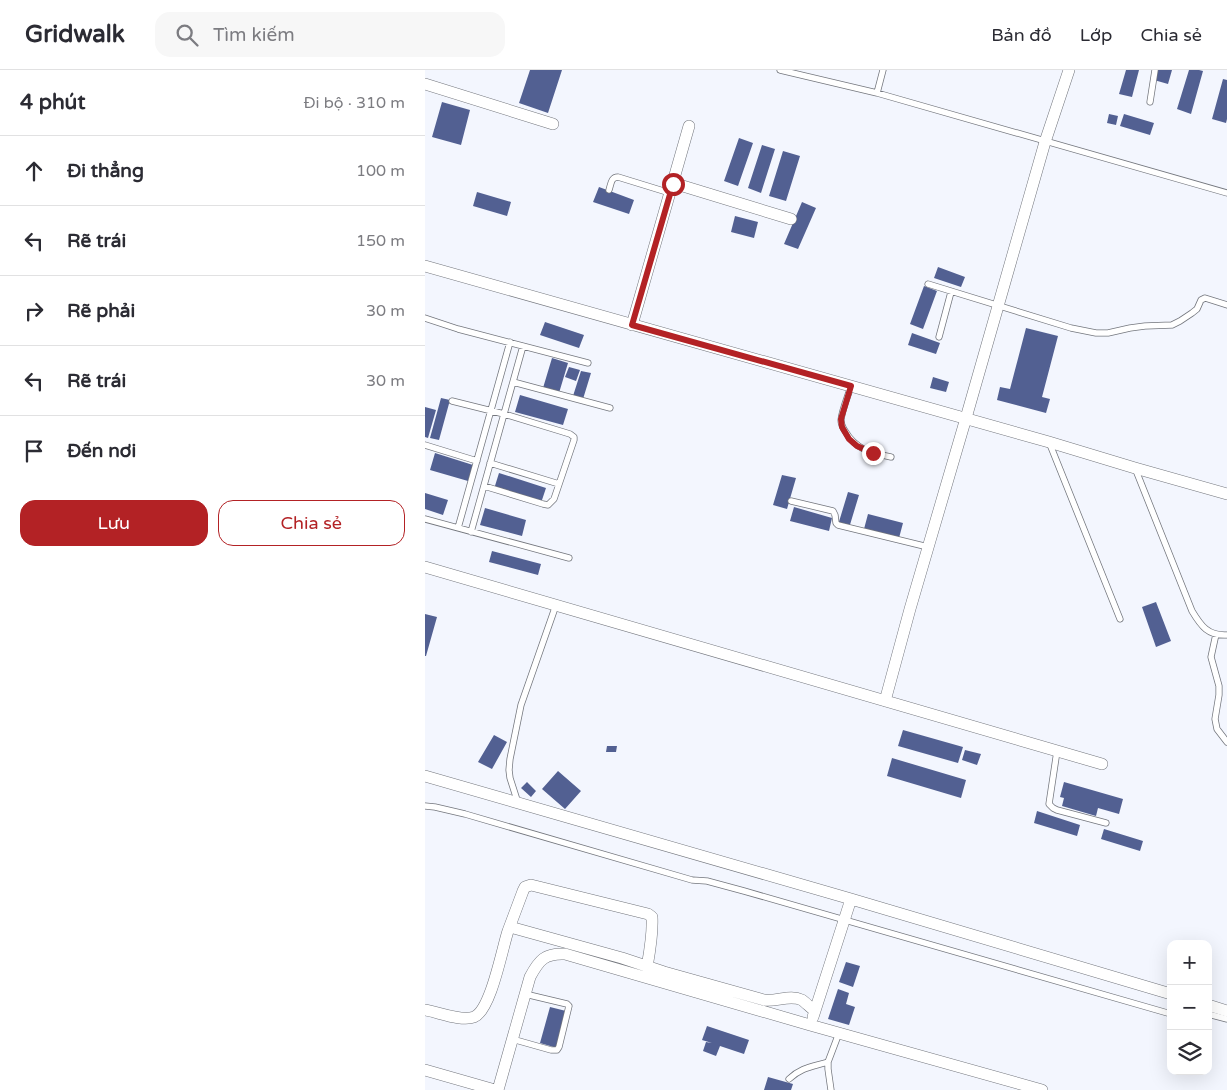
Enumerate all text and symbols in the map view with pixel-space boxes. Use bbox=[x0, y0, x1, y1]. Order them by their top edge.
search box bbox=[155, 12, 505, 57]
text: Gridwalk bbox=[25, 20, 125, 49]
icon: search bbox=[173, 21, 201, 49]
text: Tìm kiếm bbox=[213, 24, 295, 46]
text: Bản đồ bbox=[991, 24, 1052, 46]
text: Lớp bbox=[1080, 24, 1112, 46]
text: Chia sẻ bbox=[1140, 24, 1202, 46]
text: 4 phút bbox=[20, 90, 85, 115]
text: Đi bộ · 310 m bbox=[304, 93, 405, 113]
icon: ahead bbox=[20, 157, 48, 185]
text: Đi thẳng bbox=[67, 160, 144, 182]
text: 100 m bbox=[356, 161, 405, 181]
route start bbox=[662, 173, 685, 196]
icon: left bbox=[20, 227, 48, 255]
text: Rẽ trái bbox=[67, 230, 126, 252]
text: 150 m bbox=[356, 231, 405, 251]
icon: right bbox=[20, 297, 48, 325]
text: Rẽ phải bbox=[67, 300, 135, 322]
text: 30 m bbox=[366, 301, 405, 321]
icon: left bbox=[20, 367, 48, 395]
text: Rẽ trái bbox=[67, 370, 126, 392]
text: 30 m bbox=[366, 371, 405, 391]
icon: arrive bbox=[20, 437, 48, 465]
text: Đến nơi bbox=[67, 440, 136, 462]
route end bbox=[862, 442, 885, 465]
button: Lưu bbox=[20, 500, 208, 546]
button: Chia sẻ bbox=[218, 500, 405, 546]
map controls bbox=[1167, 940, 1212, 1075]
button: + bbox=[1167, 940, 1212, 985]
button: − bbox=[1167, 985, 1212, 1030]
button: layers bbox=[1167, 1030, 1212, 1075]

